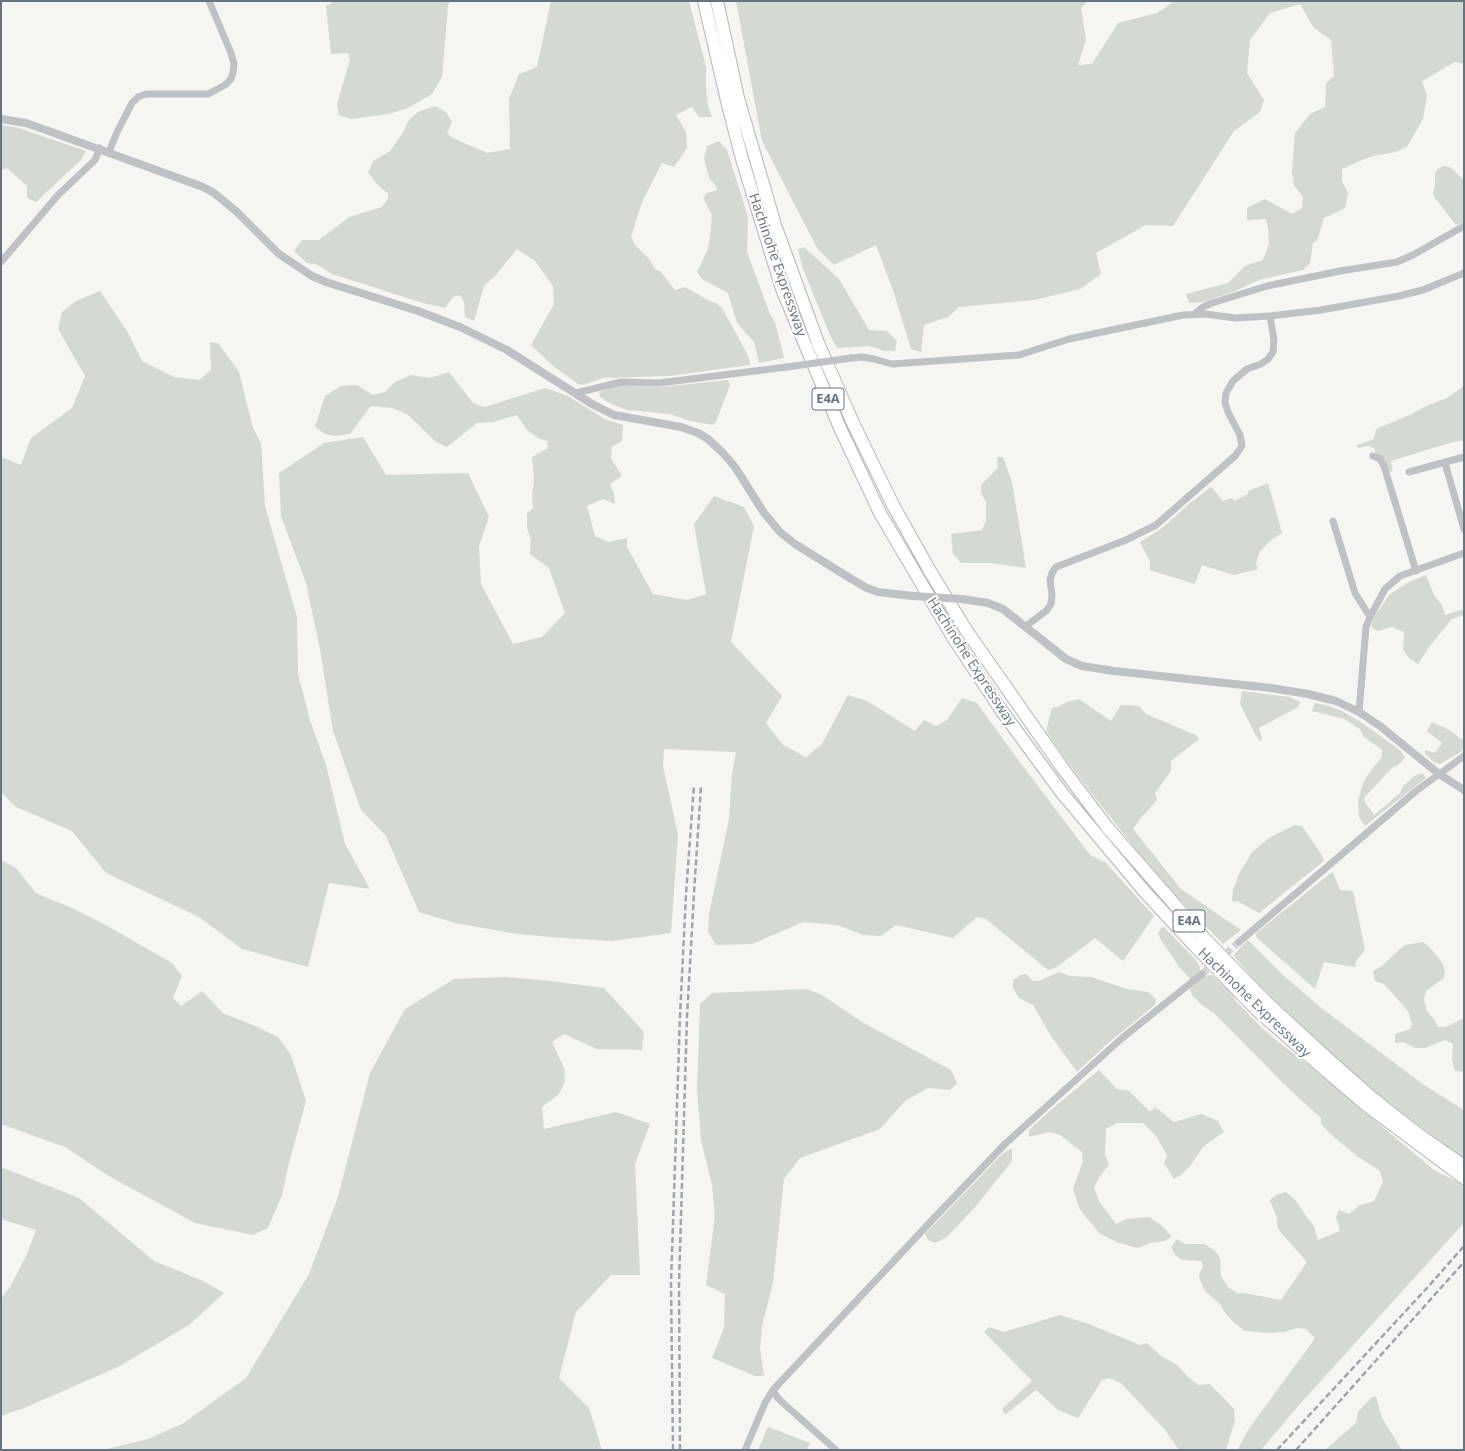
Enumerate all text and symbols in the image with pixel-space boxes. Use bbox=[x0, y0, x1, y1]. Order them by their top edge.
street label: Hachinohe Expressway bbox=[745, 191, 809, 339]
road number: E4A bbox=[812, 388, 844, 410]
street label: Hachinohe Expressway bbox=[923, 594, 1019, 730]
road number: E4A bbox=[1173, 910, 1205, 932]
street label: Hachinohe Expressway bbox=[1194, 945, 1314, 1061]

